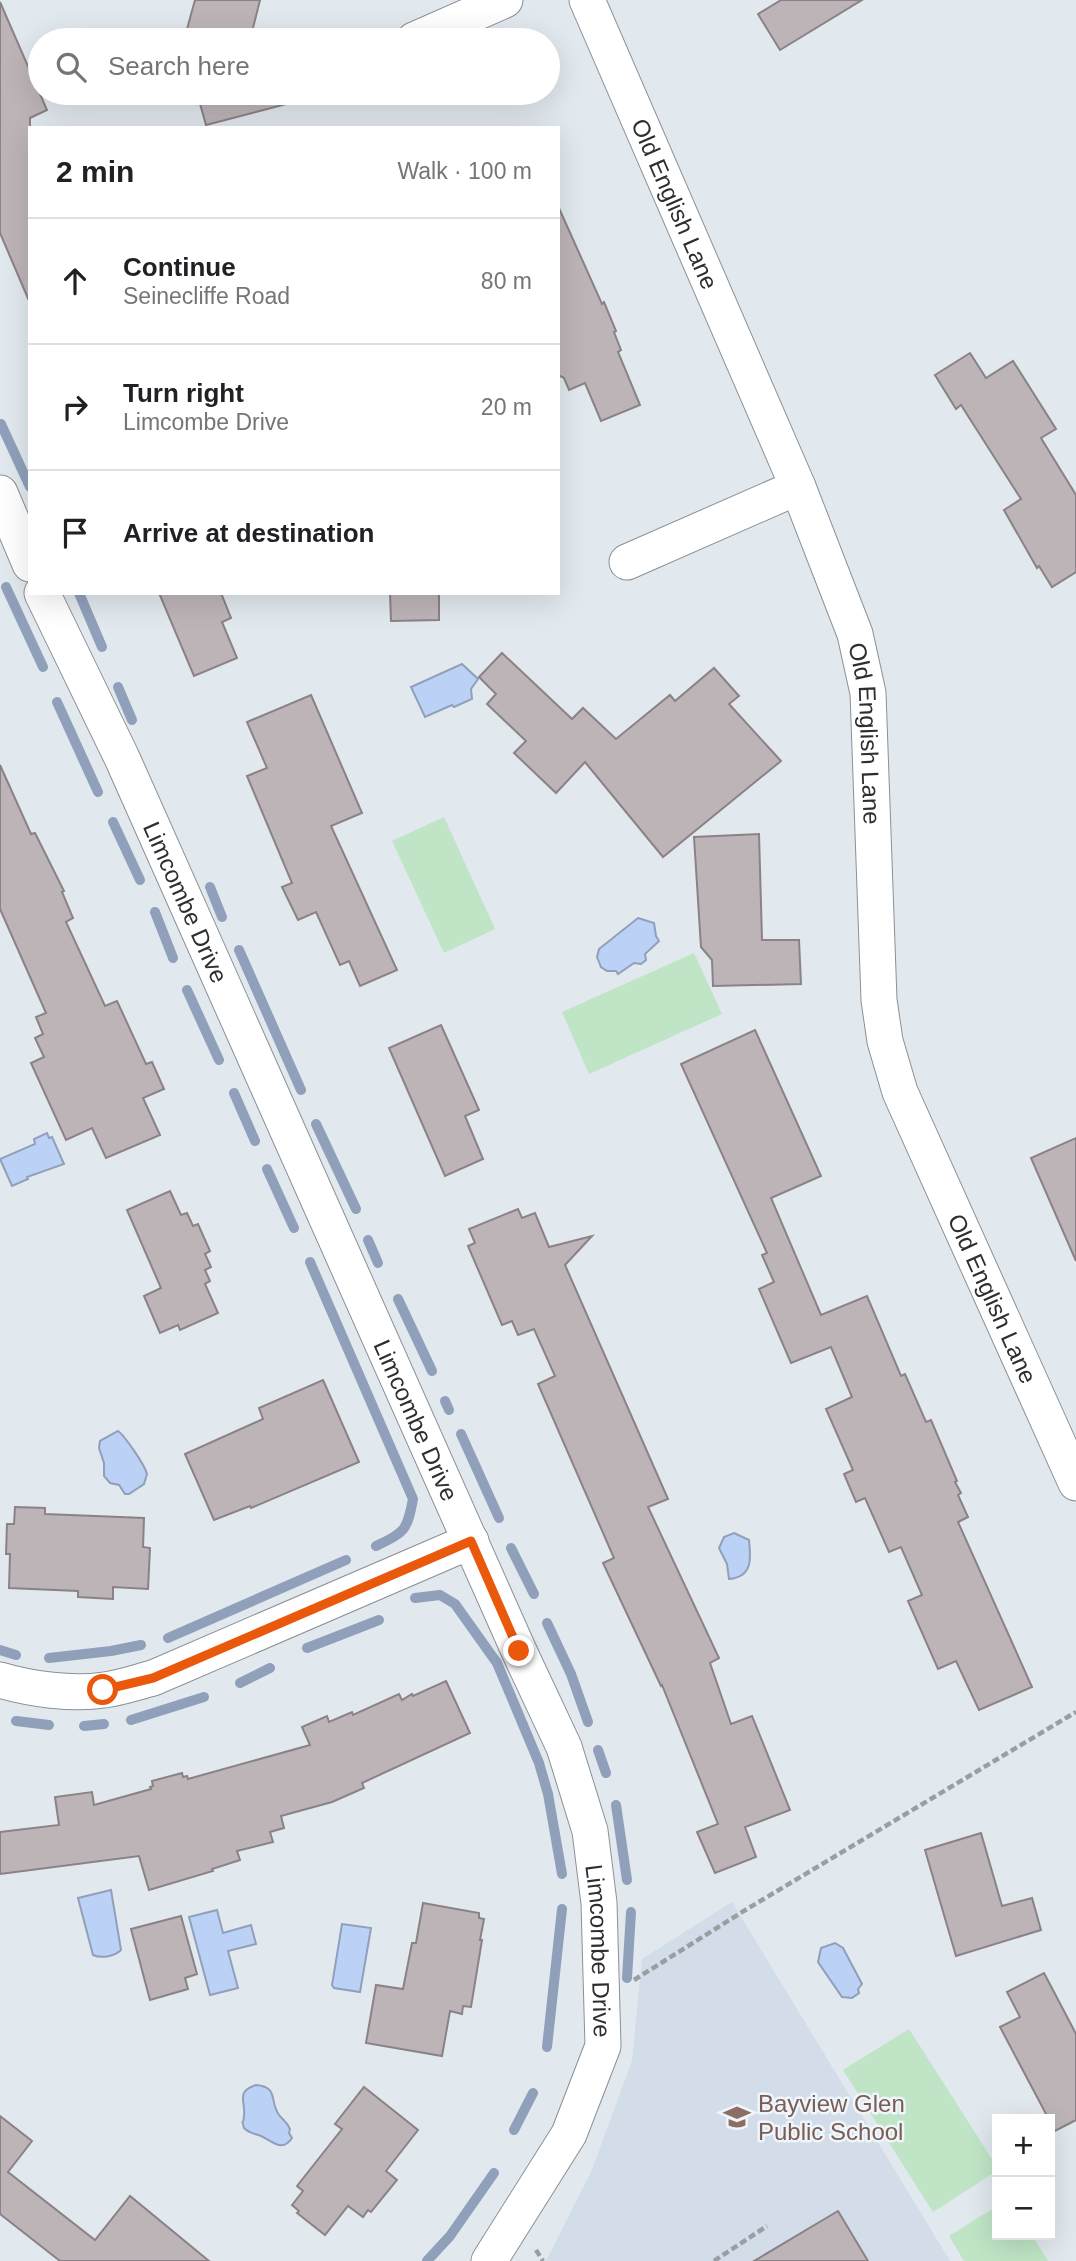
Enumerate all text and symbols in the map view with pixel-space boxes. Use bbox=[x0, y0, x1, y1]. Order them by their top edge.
search box bbox=[28, 28, 560, 105]
icon: search bbox=[52, 48, 90, 86]
text: Search here bbox=[108, 51, 250, 81]
street label: Old English Lane bbox=[627, 114, 724, 293]
text: 2 min bbox=[56, 155, 134, 188]
text: Walk · 100 m bbox=[397, 158, 532, 184]
text: Continue bbox=[123, 252, 236, 282]
icon: ahead bbox=[56, 262, 94, 300]
text: 80 m bbox=[481, 268, 532, 294]
text: Seinecliffe Road bbox=[123, 283, 290, 309]
text: Turn right bbox=[123, 378, 244, 408]
icon: right bbox=[56, 388, 94, 426]
text: 20 m bbox=[481, 394, 532, 420]
text: Limcombe Drive bbox=[123, 409, 289, 435]
icon: arrive bbox=[56, 514, 94, 552]
text: Arrive at destination bbox=[123, 518, 374, 548]
street label: Old English Lane bbox=[844, 640, 886, 825]
street label: Limcombe Drive bbox=[138, 817, 234, 987]
street label: Old English Lane bbox=[943, 1209, 1043, 1387]
street label: Limcombe Drive bbox=[369, 1335, 464, 1505]
route end bbox=[503, 1635, 534, 1666]
route start bbox=[87, 1674, 118, 1705]
street label: Limcombe Drive bbox=[581, 1863, 616, 2038]
place label: Bayview Glen Public School bbox=[758, 2090, 905, 2145]
school or university icon: Bayview Glen Public School bbox=[722, 2102, 752, 2132]
map controls bbox=[992, 2114, 1055, 2240]
button: + bbox=[992, 2114, 1055, 2177]
button: − bbox=[992, 2177, 1055, 2240]

